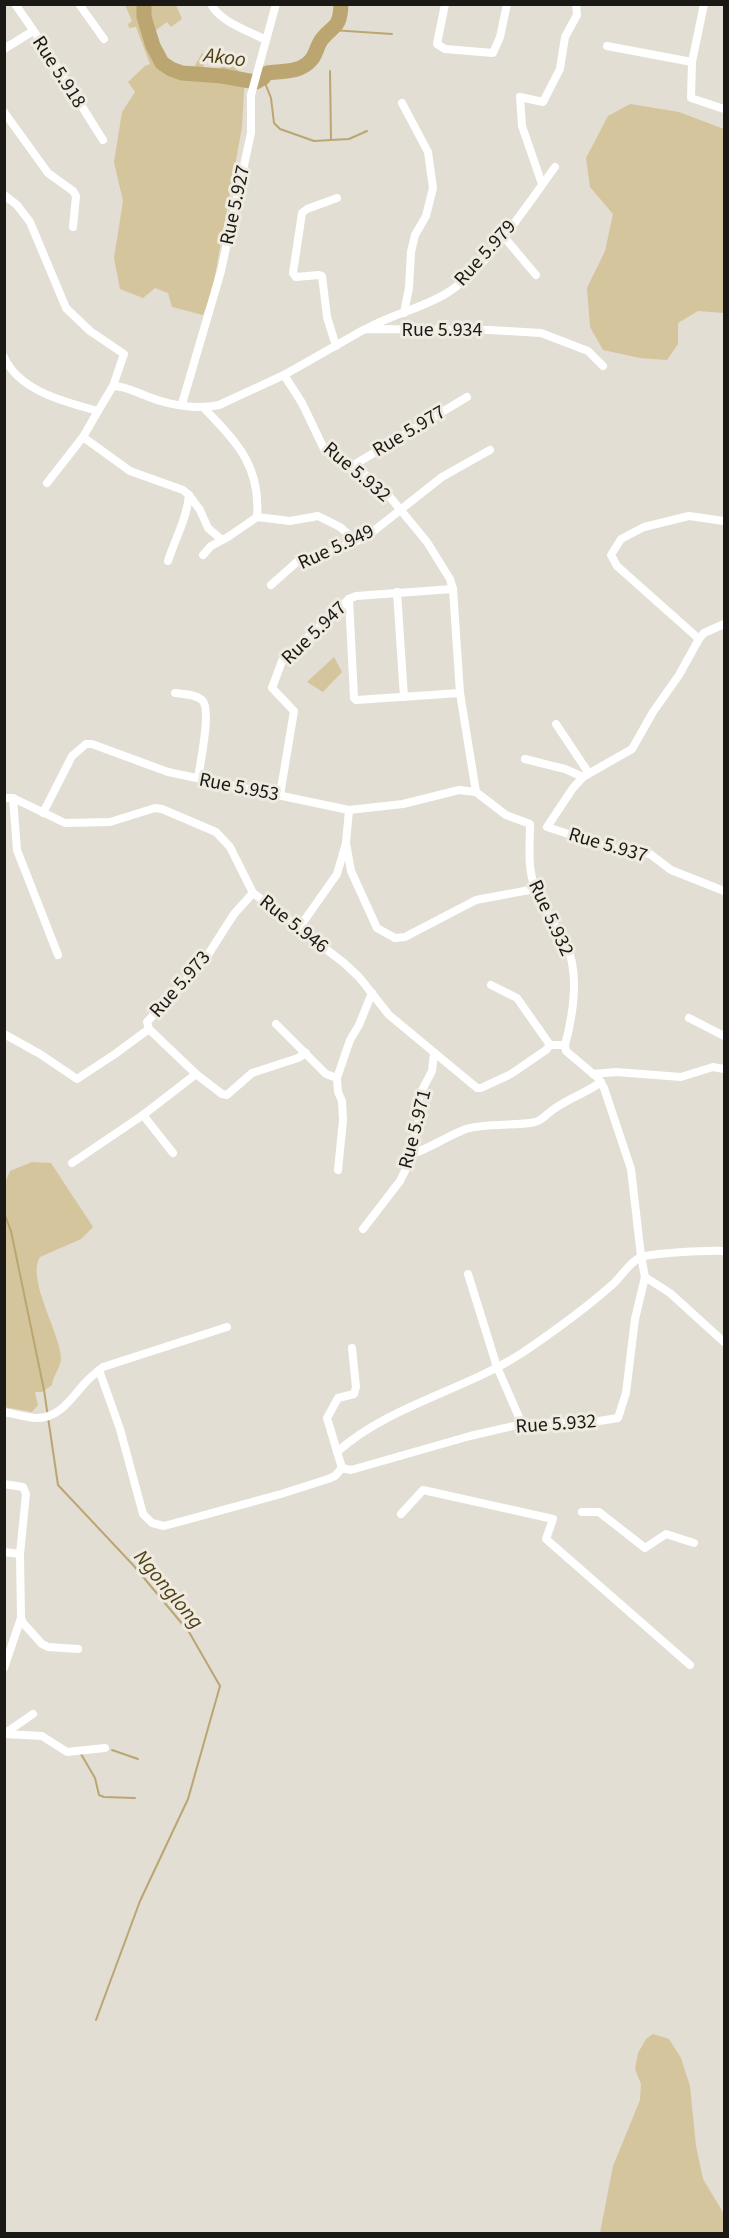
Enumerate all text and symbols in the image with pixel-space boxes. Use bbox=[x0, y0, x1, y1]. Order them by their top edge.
street label: Rue 5.918 bbox=[25, 30, 93, 114]
water label: Akoo bbox=[200, 39, 248, 74]
street label: Rue 5.927 bbox=[213, 162, 257, 247]
street label: Rue 5.979 bbox=[448, 214, 522, 292]
street label: Rue 5.934 bbox=[402, 316, 483, 344]
street label: Rue 5.977 bbox=[367, 398, 451, 464]
street label: Rue 5.932 bbox=[317, 435, 397, 509]
street label: Rue 5.949 bbox=[293, 517, 379, 577]
street label: Rue 5.947 bbox=[275, 595, 353, 671]
street label: Rue 5.953 bbox=[197, 766, 281, 808]
street label: Rue 5.937 bbox=[565, 820, 651, 870]
street label: Rue 5.932 bbox=[521, 875, 581, 961]
street label: Rue 5.946 bbox=[253, 888, 335, 960]
street label: Rue 5.973 bbox=[143, 944, 217, 1024]
street label: Rue 5.971 bbox=[392, 1086, 438, 1172]
street label: Rue 5.932 bbox=[515, 1407, 597, 1441]
water label: Ngonglong bbox=[127, 1543, 211, 1635]

